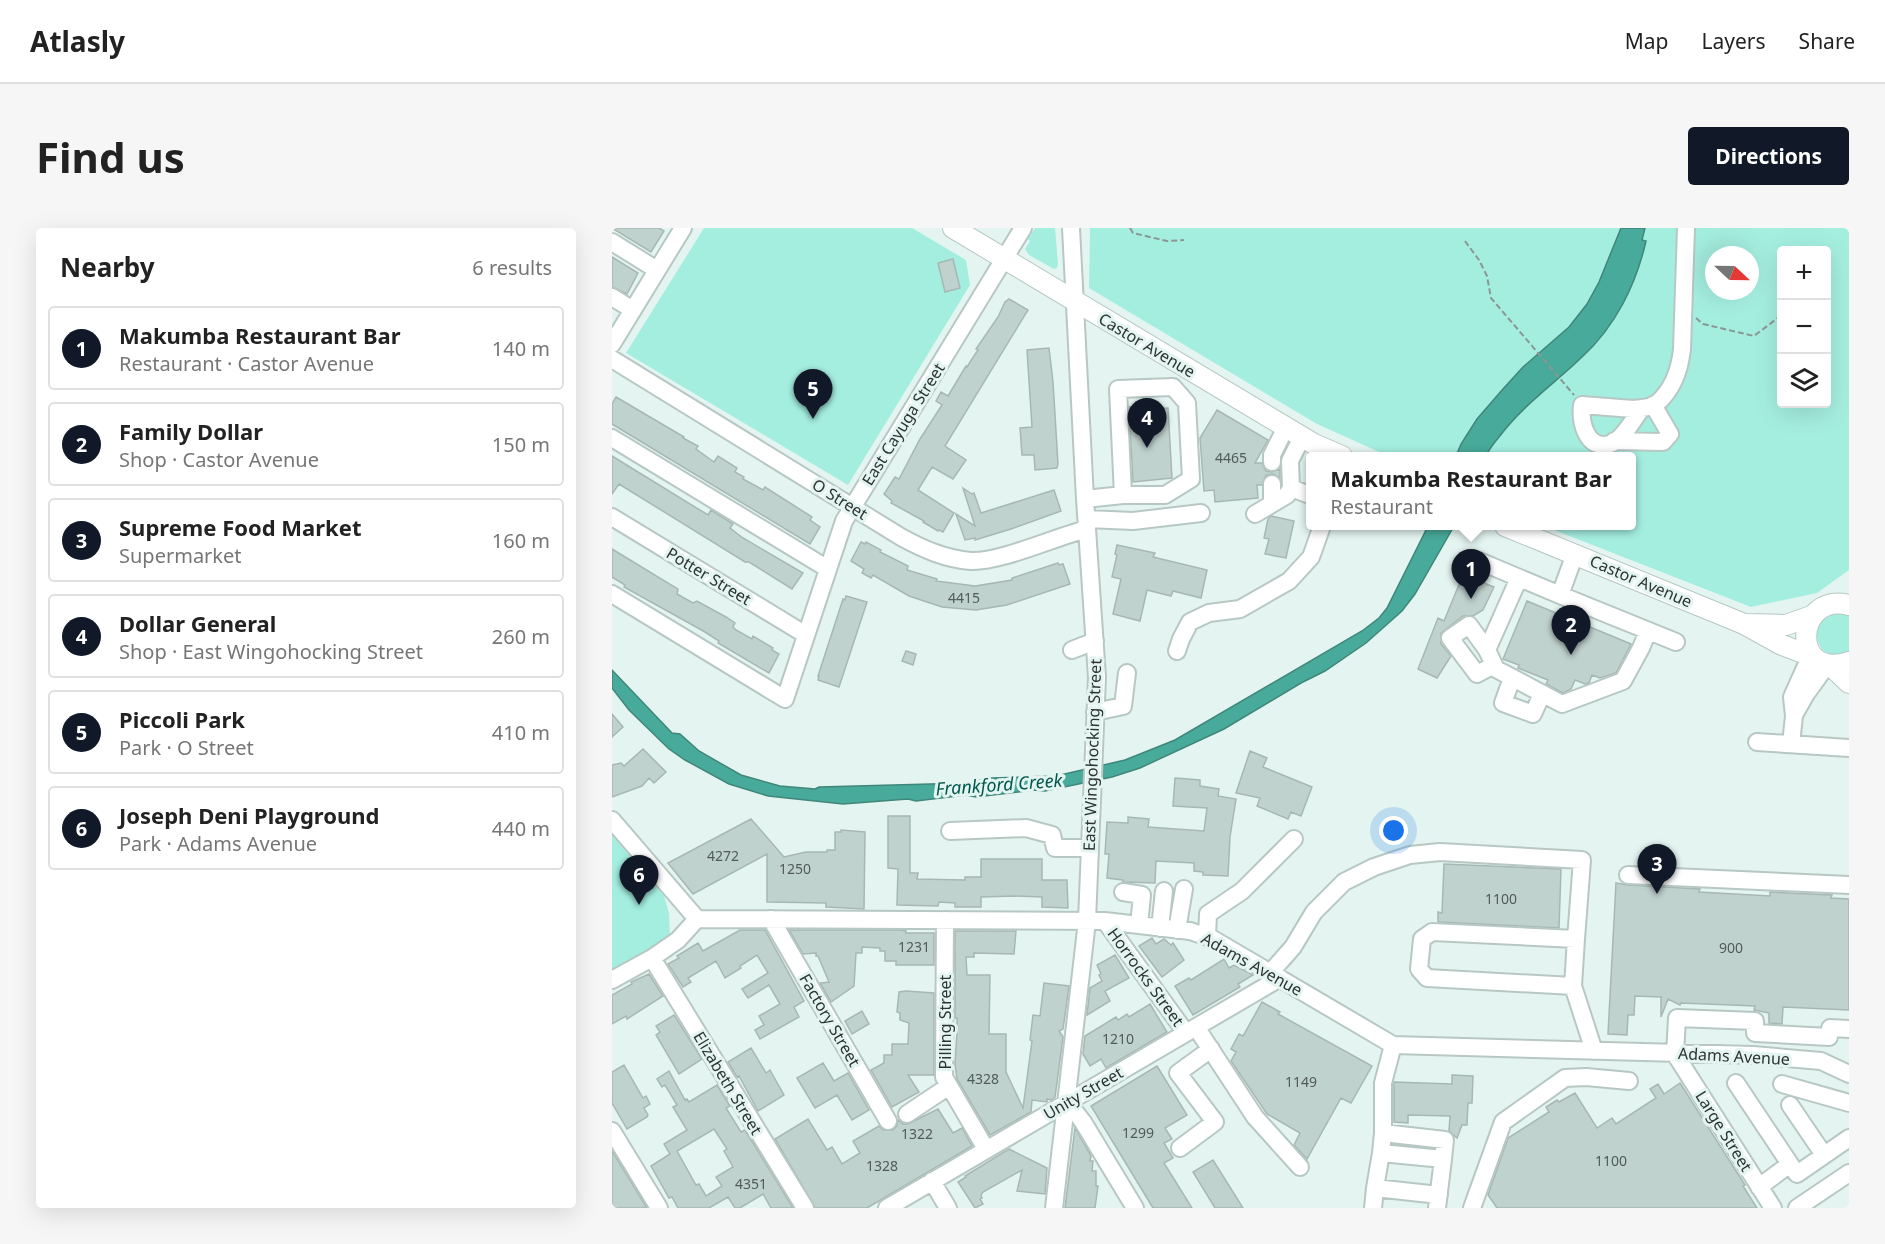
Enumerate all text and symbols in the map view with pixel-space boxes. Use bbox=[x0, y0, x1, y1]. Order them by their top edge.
text: Atlasly bbox=[30, 22, 125, 60]
text: Map bbox=[1625, 27, 1669, 55]
text: Layers bbox=[1702, 27, 1766, 55]
text: Share bbox=[1799, 27, 1855, 55]
button: Directions bbox=[1688, 127, 1849, 185]
text: Find us bbox=[36, 128, 185, 185]
north arrow bbox=[1705, 246, 1759, 300]
map controls bbox=[1777, 246, 1831, 408]
button: + bbox=[1777, 246, 1831, 300]
text: Nearby bbox=[60, 249, 155, 285]
text: 6 results bbox=[472, 254, 552, 281]
button: − bbox=[1777, 300, 1831, 354]
street label: Castor Avenue bbox=[1095, 307, 1199, 383]
text: Makumba Restaurant Bar bbox=[119, 320, 401, 350]
text: 1 bbox=[76, 335, 87, 362]
text: 140 m bbox=[492, 335, 550, 362]
text: Restaurant · Castor Avenue bbox=[119, 350, 374, 377]
button: layers bbox=[1777, 354, 1831, 408]
street label: East Cayuga Street bbox=[857, 359, 950, 489]
pin: 5 bbox=[794, 370, 832, 419]
pin: 4 bbox=[1128, 398, 1166, 448]
text: Family Dollar bbox=[119, 416, 263, 446]
text: 2 bbox=[76, 431, 87, 458]
text: 150 m bbox=[492, 431, 550, 458]
text: Shop · Castor Avenue bbox=[119, 446, 319, 473]
house number: 4465 bbox=[1215, 448, 1247, 467]
popup bbox=[1306, 452, 1636, 530]
text: Makumba Restaurant Bar bbox=[1330, 463, 1612, 493]
street label: O Street bbox=[808, 473, 872, 525]
text: Restaurant bbox=[1330, 493, 1433, 520]
text: Supreme Food Market bbox=[119, 512, 361, 542]
text: 3 bbox=[76, 527, 87, 554]
text: 160 m bbox=[492, 527, 550, 554]
text: Supermarket bbox=[119, 542, 242, 569]
street label: Potter Street bbox=[662, 542, 756, 610]
pin: 1 bbox=[1452, 550, 1490, 599]
street label: Castor Avenue bbox=[1586, 550, 1696, 612]
house number: 4415 bbox=[948, 588, 980, 607]
pin: 2 bbox=[1552, 606, 1590, 655]
text: Dollar General bbox=[119, 608, 276, 638]
text: 4 bbox=[76, 623, 87, 650]
text: 260 m bbox=[492, 623, 550, 650]
text: Shop · East Wingohocking Street bbox=[119, 638, 423, 665]
street label: East Wingohocking Street bbox=[1078, 658, 1106, 852]
text: Piccoli Park bbox=[119, 704, 245, 734]
text: 5 bbox=[76, 719, 87, 746]
text: 410 m bbox=[492, 719, 550, 746]
text: Park · O Street bbox=[119, 734, 254, 761]
water label: Frankford Creek bbox=[935, 768, 1064, 800]
text: Joseph Deni Playground bbox=[119, 800, 379, 830]
text: 6 bbox=[76, 815, 87, 842]
text: 440 m bbox=[492, 815, 550, 842]
your location bbox=[1379, 816, 1408, 845]
text: Park · Adams Avenue bbox=[119, 830, 317, 857]
pin: 3 bbox=[1638, 844, 1676, 894]
house number: 4272 bbox=[707, 846, 739, 865]
pin: 6 bbox=[620, 856, 658, 905]
house number: 1250 bbox=[779, 859, 811, 878]
house number: 1100 bbox=[1485, 889, 1517, 908]
street label: Horrocks Street bbox=[1103, 923, 1189, 1031]
street label: Adams Avenue bbox=[1198, 927, 1306, 1001]
house number: 1231 bbox=[898, 937, 930, 956]
house number: 900 bbox=[1719, 938, 1743, 957]
street label: Factory Street bbox=[794, 969, 866, 1071]
street label: Pilling Street bbox=[934, 974, 956, 1069]
street label: Elizabeth Street bbox=[688, 1027, 768, 1139]
house number: 1210 bbox=[1102, 1029, 1134, 1048]
street label: Adams Avenue bbox=[1677, 1042, 1791, 1070]
street label: Unity Street bbox=[1039, 1061, 1127, 1125]
house number: 4328 bbox=[967, 1069, 999, 1088]
house number: 1149 bbox=[1285, 1072, 1317, 1091]
street label: Large Street bbox=[1690, 1086, 1758, 1176]
house number: 1299 bbox=[1122, 1123, 1154, 1142]
house number: 1322 bbox=[901, 1124, 933, 1143]
house number: 1100 bbox=[1595, 1151, 1627, 1170]
house number: 1328 bbox=[866, 1156, 898, 1175]
house number: 4351 bbox=[735, 1174, 767, 1193]

